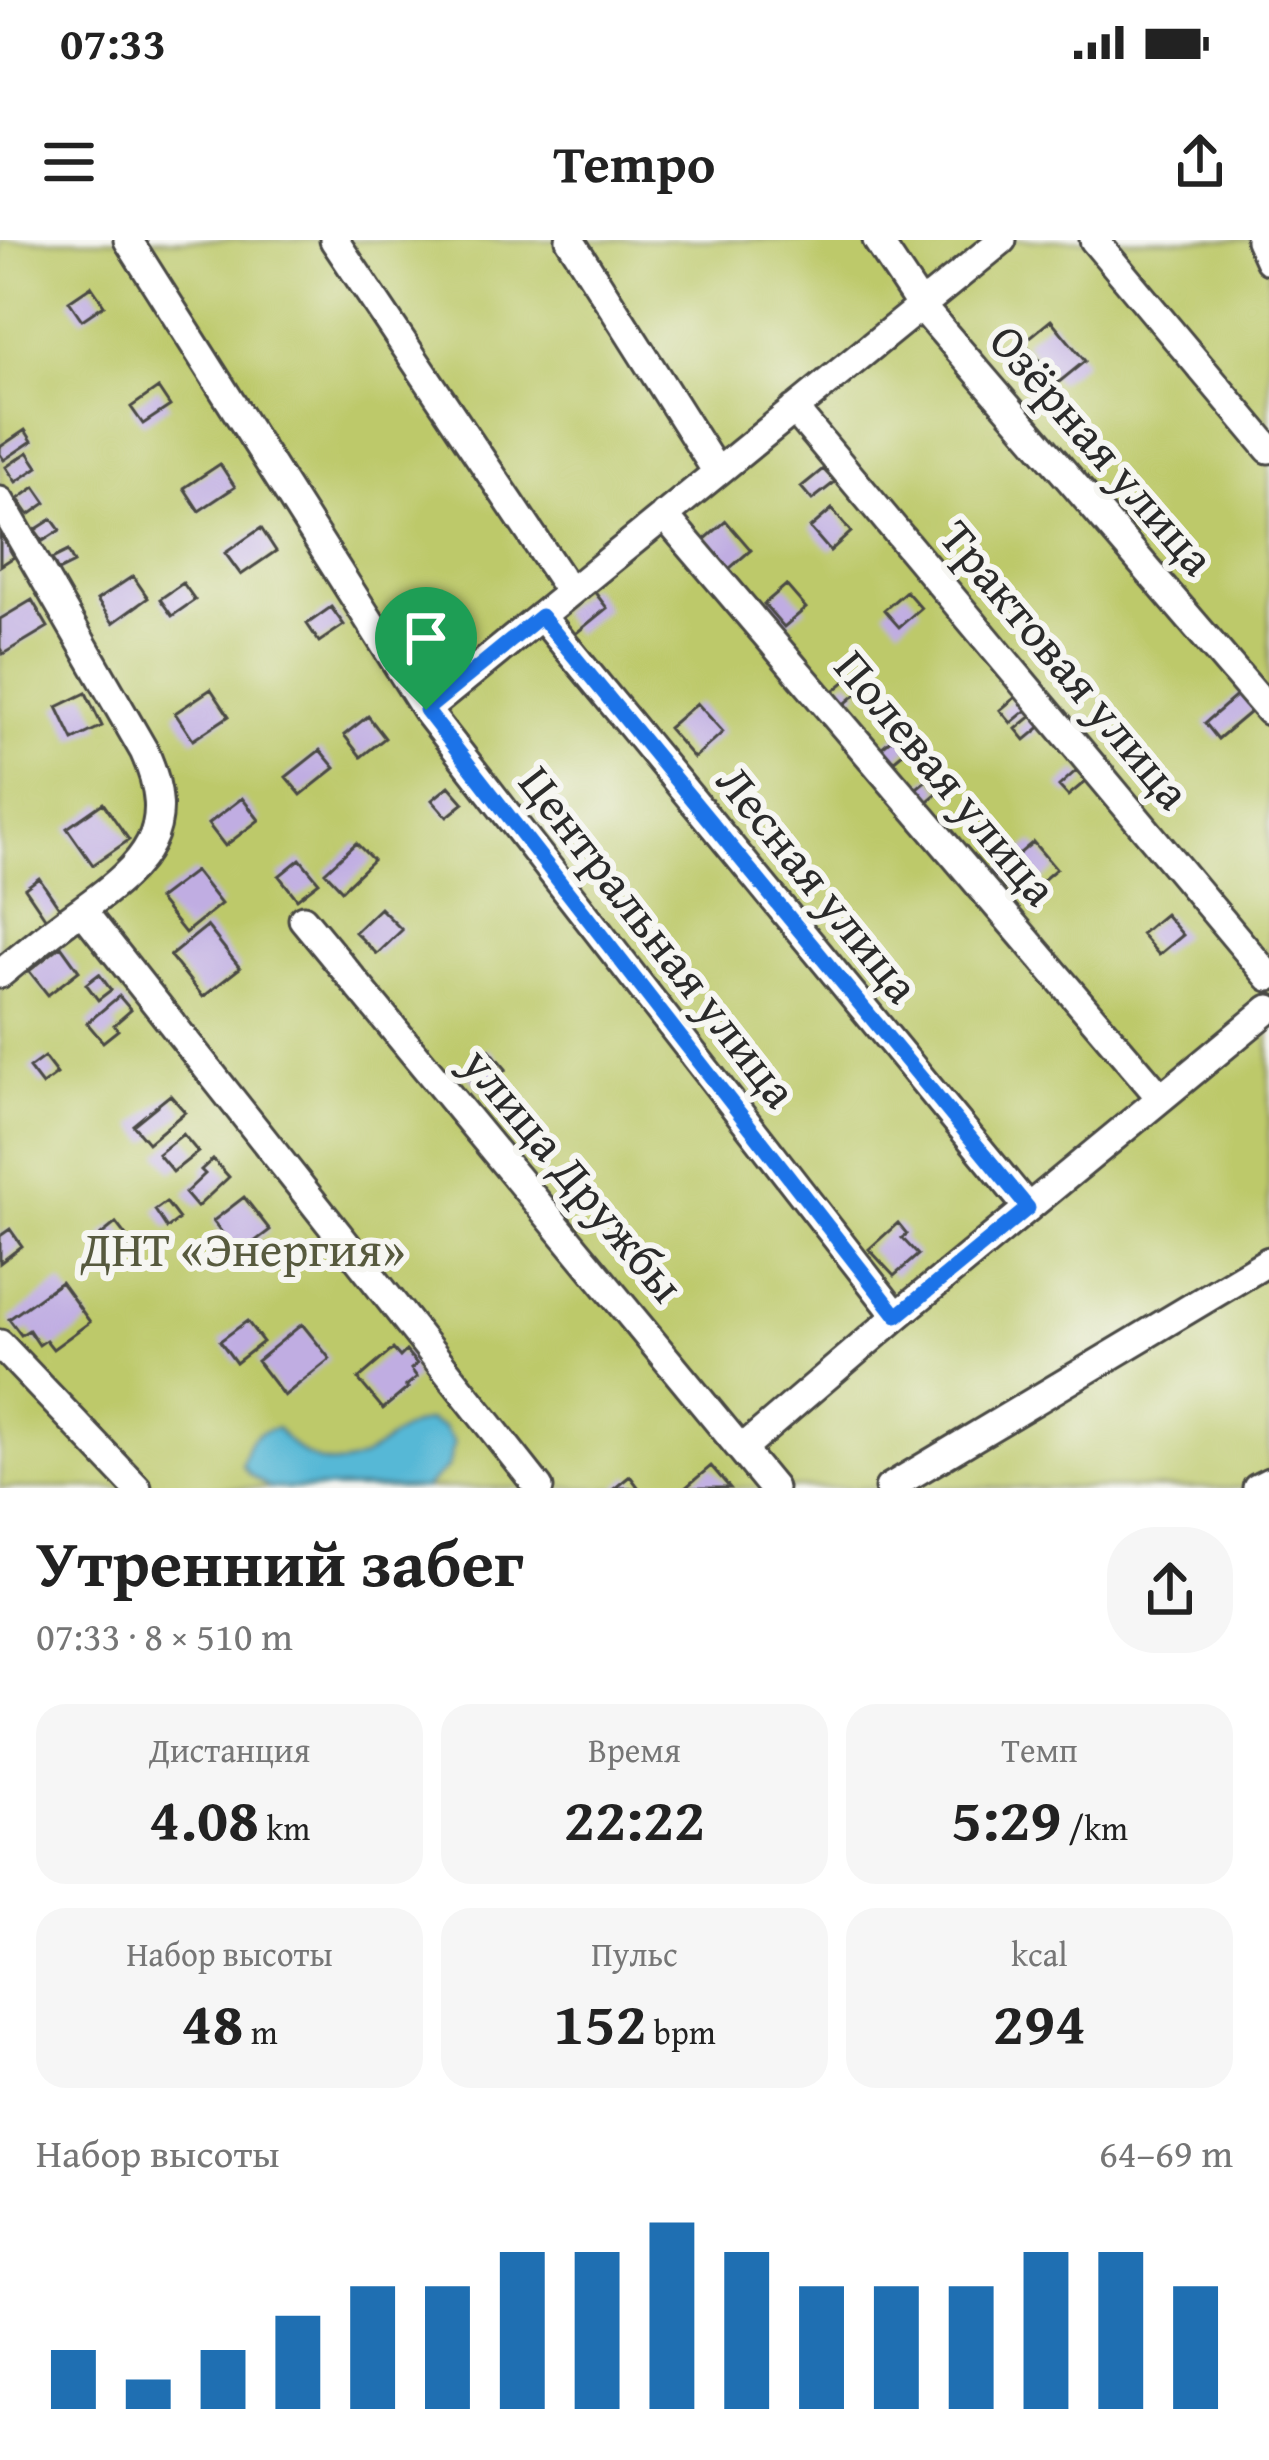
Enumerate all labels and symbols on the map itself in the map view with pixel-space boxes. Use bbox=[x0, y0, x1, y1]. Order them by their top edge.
street label: Озёрная улица bbox=[973, 307, 1233, 591]
street label: Трактовая улица bbox=[923, 504, 1209, 824]
pin bbox=[375, 587, 477, 710]
street label: Полевая улица bbox=[819, 633, 1076, 921]
street label: Лесная улица bbox=[700, 748, 938, 1018]
street label: Центральная улица bbox=[503, 750, 816, 1122]
street label: улица Дружбы bbox=[445, 1030, 702, 1317]
park label: ДНТ «Энергия» bbox=[80, 1213, 405, 1284]

